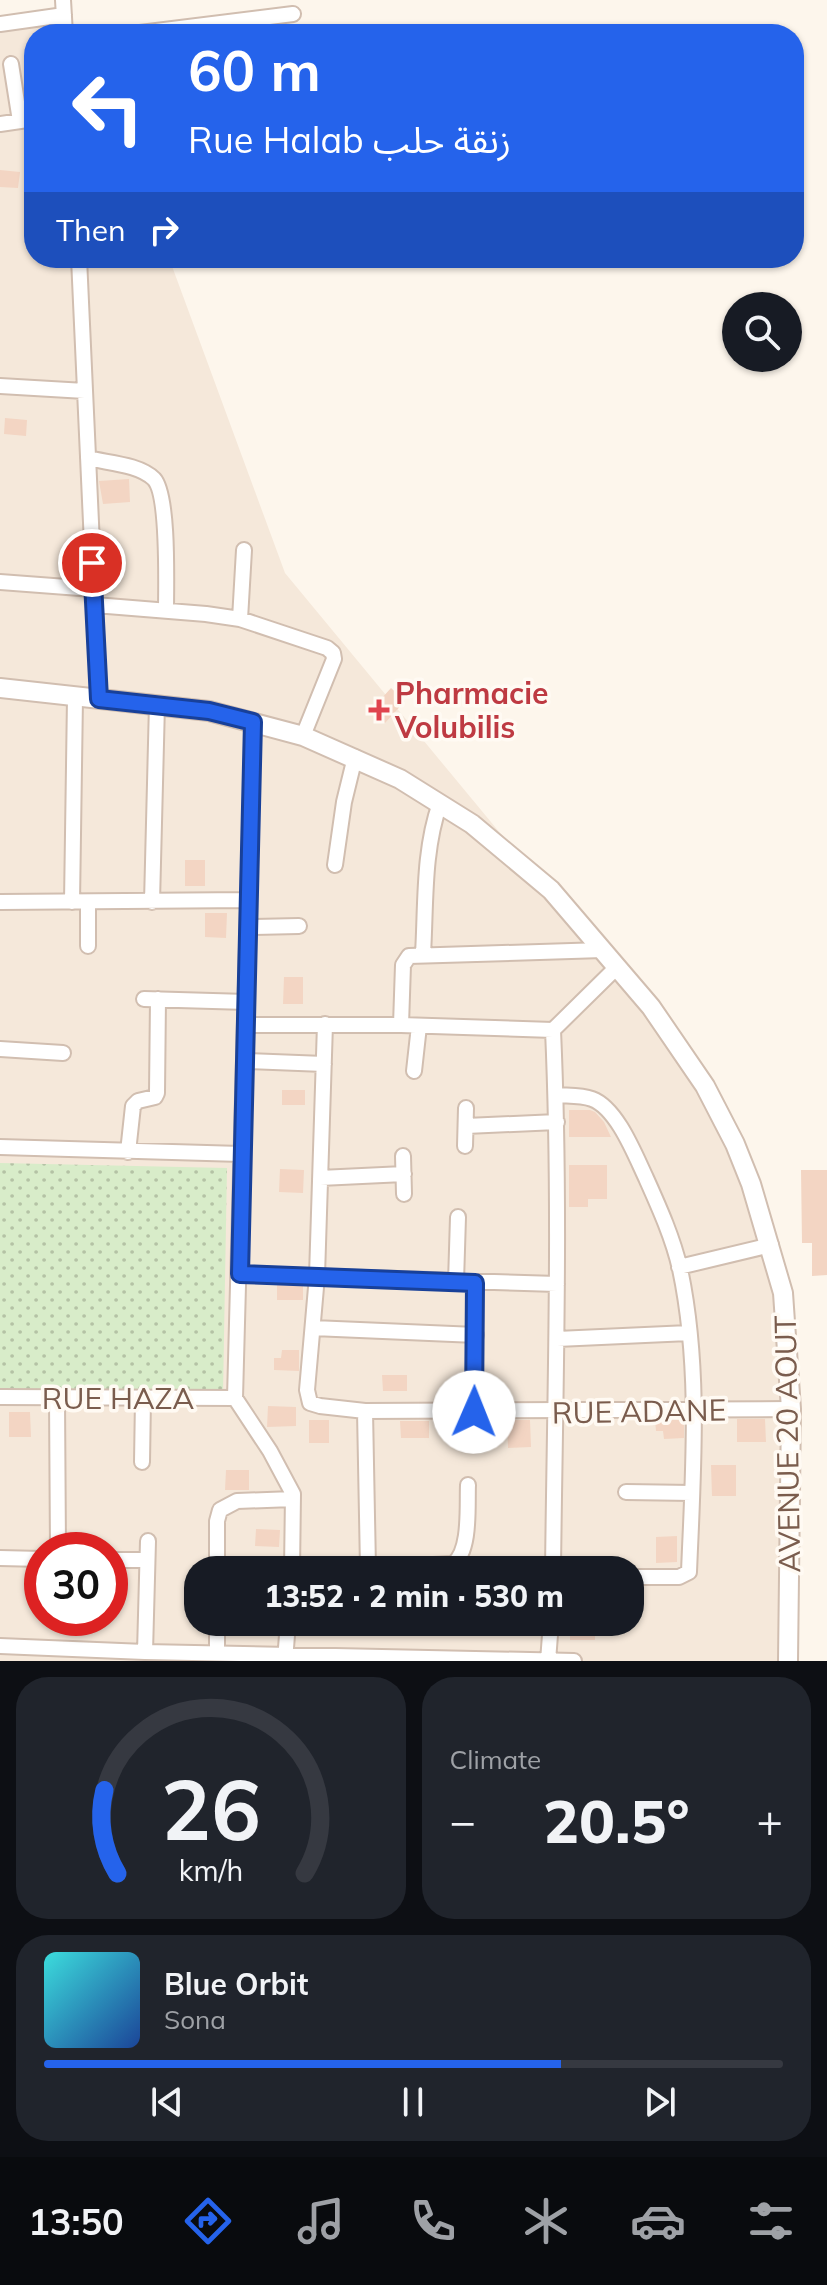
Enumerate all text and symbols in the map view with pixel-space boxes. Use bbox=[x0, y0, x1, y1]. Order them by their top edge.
text: 60 m bbox=[188, 35, 321, 105]
icon: left bbox=[56, 56, 160, 160]
text: Rue Halab زنقة حلب bbox=[188, 117, 511, 162]
icon: right bbox=[142, 208, 186, 252]
text: Then bbox=[56, 211, 126, 249]
map controls bbox=[722, 292, 802, 372]
button: search bbox=[722, 292, 802, 372]
pin bbox=[58, 529, 126, 597]
icon: arrive bbox=[70, 541, 114, 585]
place label: Pharmacie Volubilis bbox=[394, 674, 548, 746]
marker: Pharmacie Volubilis bbox=[370, 701, 388, 719]
street label: AVENUE 20 AOUT bbox=[766, 1315, 808, 1573]
position arrow bbox=[432, 1370, 516, 1454]
street label: RUE HAZA bbox=[42, 1379, 194, 1417]
street label: RUE ADANE bbox=[552, 1390, 726, 1432]
speed limit sign: 30 bbox=[24, 1532, 128, 1636]
text: 13:52 · 2 min · 530 m bbox=[264, 1577, 564, 1615]
text: Climate bbox=[450, 1743, 541, 1776]
text: 26 bbox=[161, 1756, 261, 1861]
text: 20.5° bbox=[543, 1783, 690, 1858]
text: − bbox=[450, 1793, 476, 1848]
text: + bbox=[757, 1793, 783, 1848]
text: km/h bbox=[178, 1852, 243, 1888]
text: Blue Orbit bbox=[164, 1965, 308, 2003]
text: Sona bbox=[164, 2003, 226, 2036]
icon: previous bbox=[145, 2080, 189, 2124]
icon: pause bbox=[391, 2080, 435, 2124]
icon: next bbox=[638, 2080, 682, 2124]
icon: directions bbox=[180, 2193, 236, 2249]
icon: music bbox=[293, 2193, 349, 2249]
icon: phone bbox=[405, 2193, 461, 2249]
icon: climate bbox=[518, 2193, 574, 2249]
icon: car bbox=[630, 2193, 686, 2249]
icon: filters bbox=[743, 2193, 799, 2249]
text: 13:50 bbox=[28, 2199, 124, 2244]

